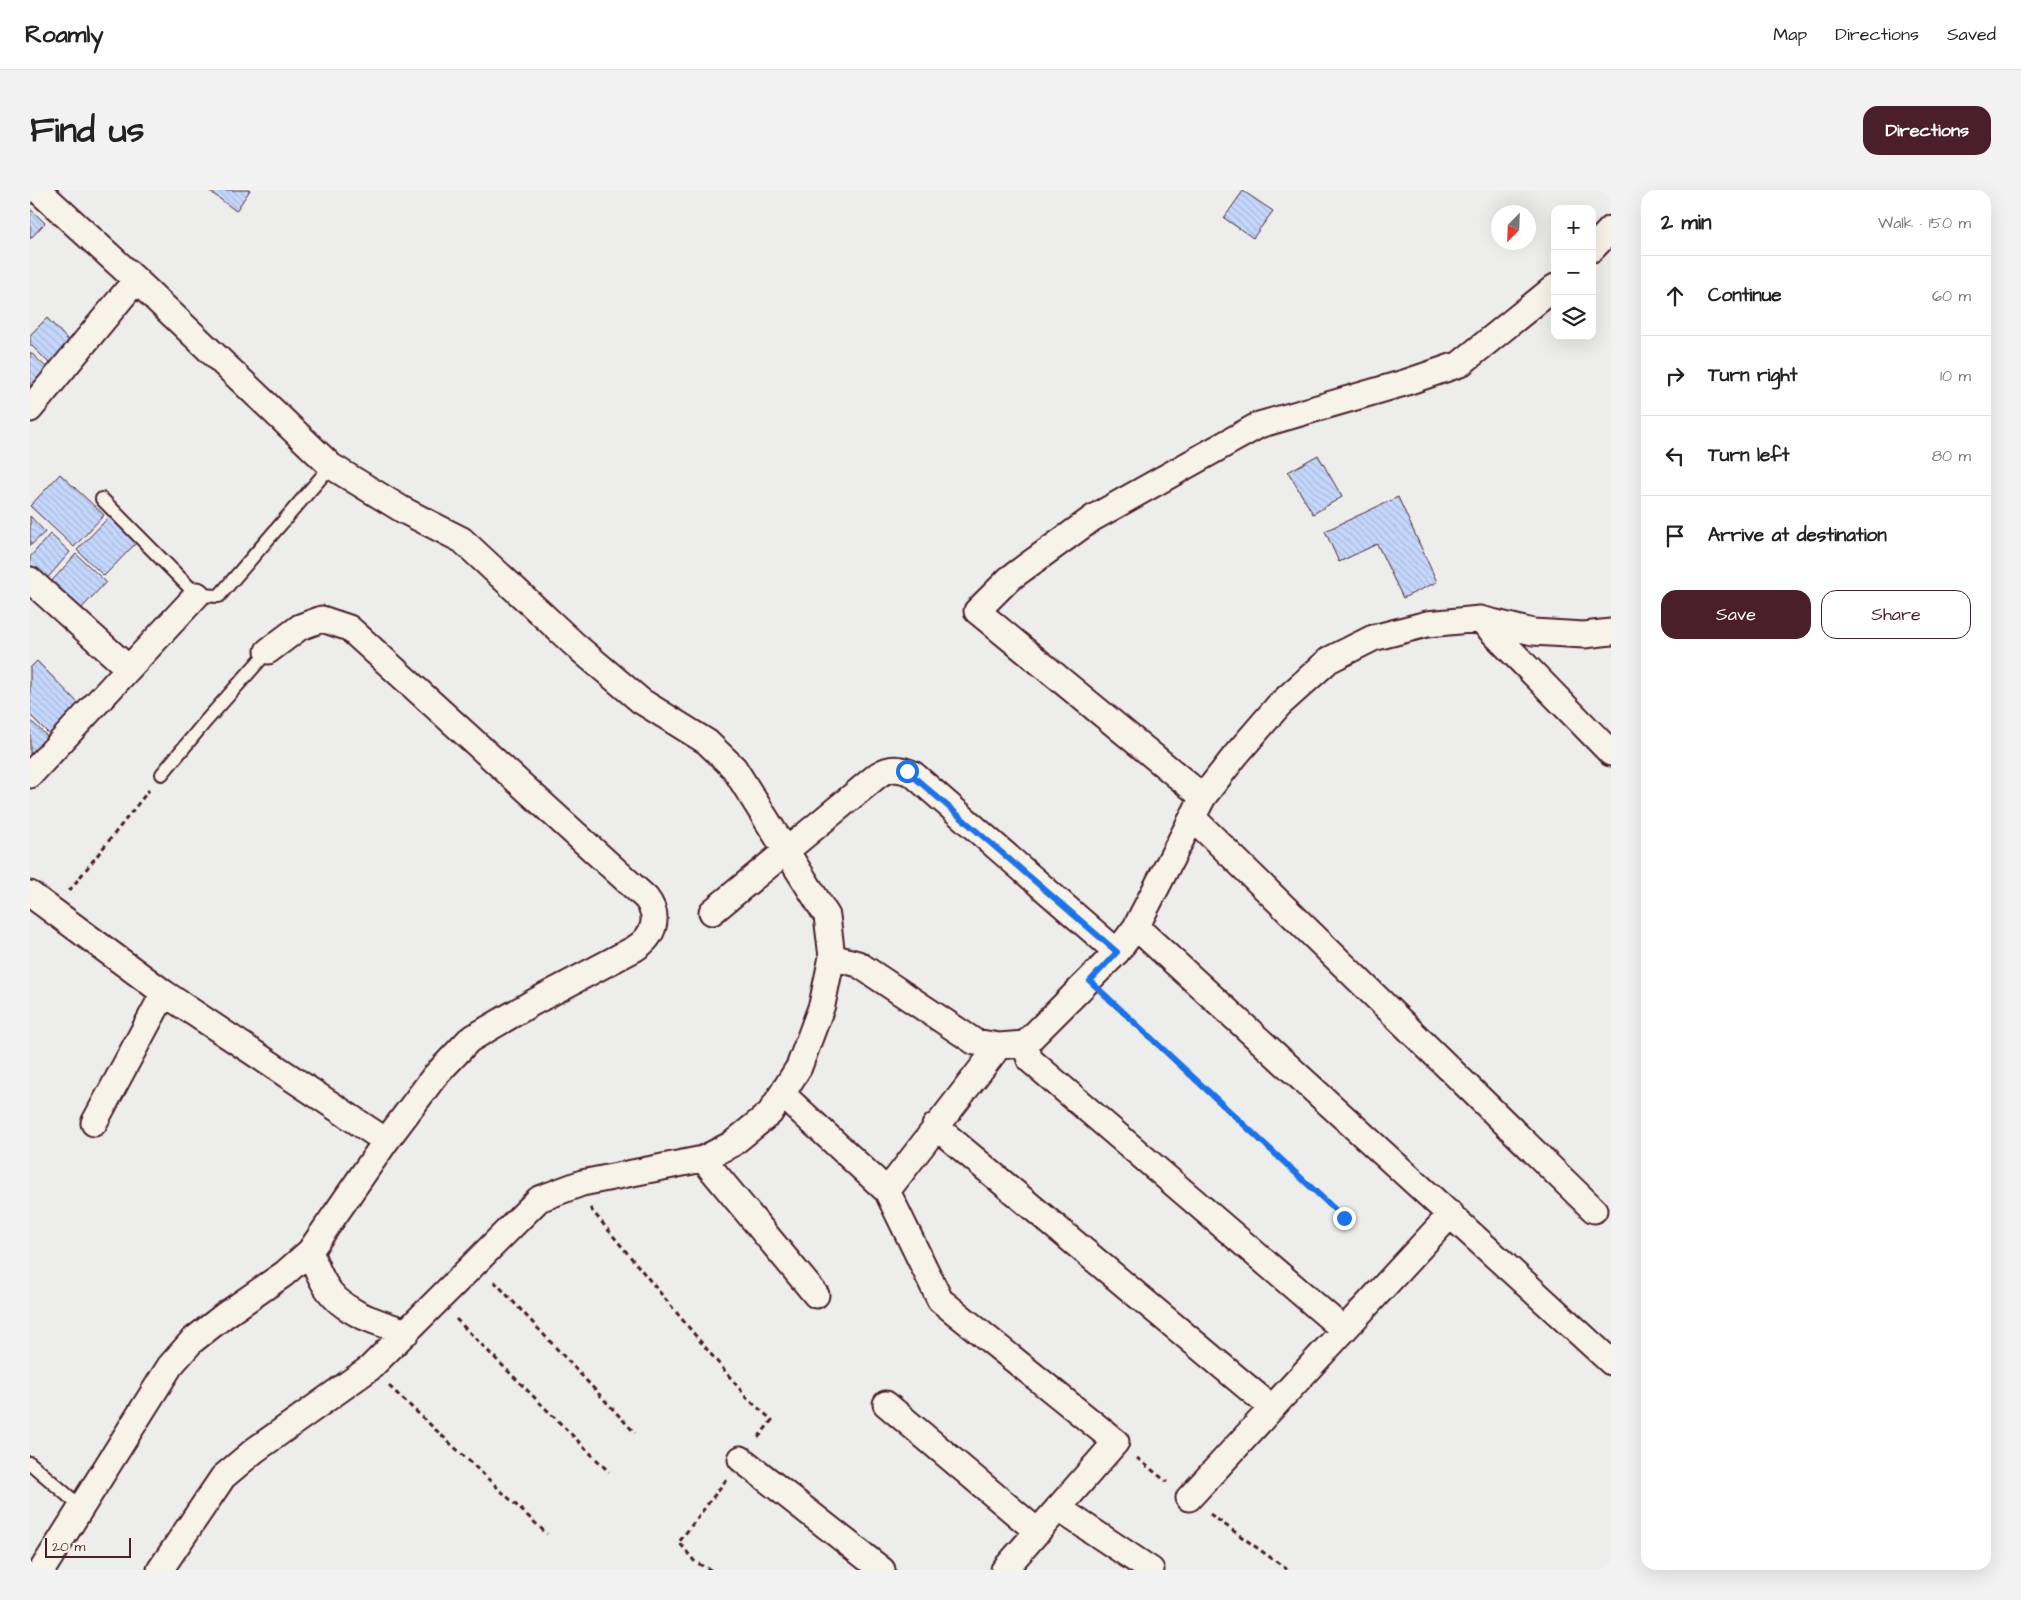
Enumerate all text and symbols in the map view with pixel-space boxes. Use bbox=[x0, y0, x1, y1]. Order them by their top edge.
text: Roamly bbox=[25, 18, 103, 52]
text: Map bbox=[1773, 22, 1807, 47]
text: Directions bbox=[1835, 22, 1919, 47]
text: Saved bbox=[1947, 22, 1996, 47]
text: Find us bbox=[30, 106, 144, 155]
button: Directions bbox=[1863, 106, 1991, 155]
north arrow bbox=[1491, 205, 1536, 250]
map controls bbox=[1551, 205, 1596, 340]
button: + bbox=[1551, 205, 1596, 250]
text: 2 min bbox=[1661, 208, 1711, 237]
text: Walk · 150 m bbox=[1878, 212, 1971, 234]
button: − bbox=[1551, 250, 1596, 295]
icon: ahead bbox=[1661, 282, 1689, 310]
text: Continue bbox=[1708, 282, 1782, 309]
text: 60 m bbox=[1932, 285, 1971, 307]
button: layers bbox=[1551, 295, 1596, 340]
icon: right bbox=[1661, 362, 1689, 390]
text: Turn right bbox=[1708, 362, 1797, 389]
text: 10 m bbox=[1940, 365, 1971, 387]
icon: left bbox=[1661, 442, 1689, 470]
text: Turn left bbox=[1708, 442, 1789, 469]
text: 80 m bbox=[1932, 445, 1971, 467]
icon: arrive bbox=[1661, 522, 1689, 550]
text: Arrive at destination bbox=[1708, 522, 1887, 549]
button: Save bbox=[1661, 590, 1811, 639]
button: Share bbox=[1821, 590, 1971, 639]
route start bbox=[896, 760, 919, 783]
route end bbox=[1333, 1207, 1356, 1230]
scale bar bbox=[45, 1535, 131, 1558]
text: 20 m bbox=[52, 1537, 85, 1557]

